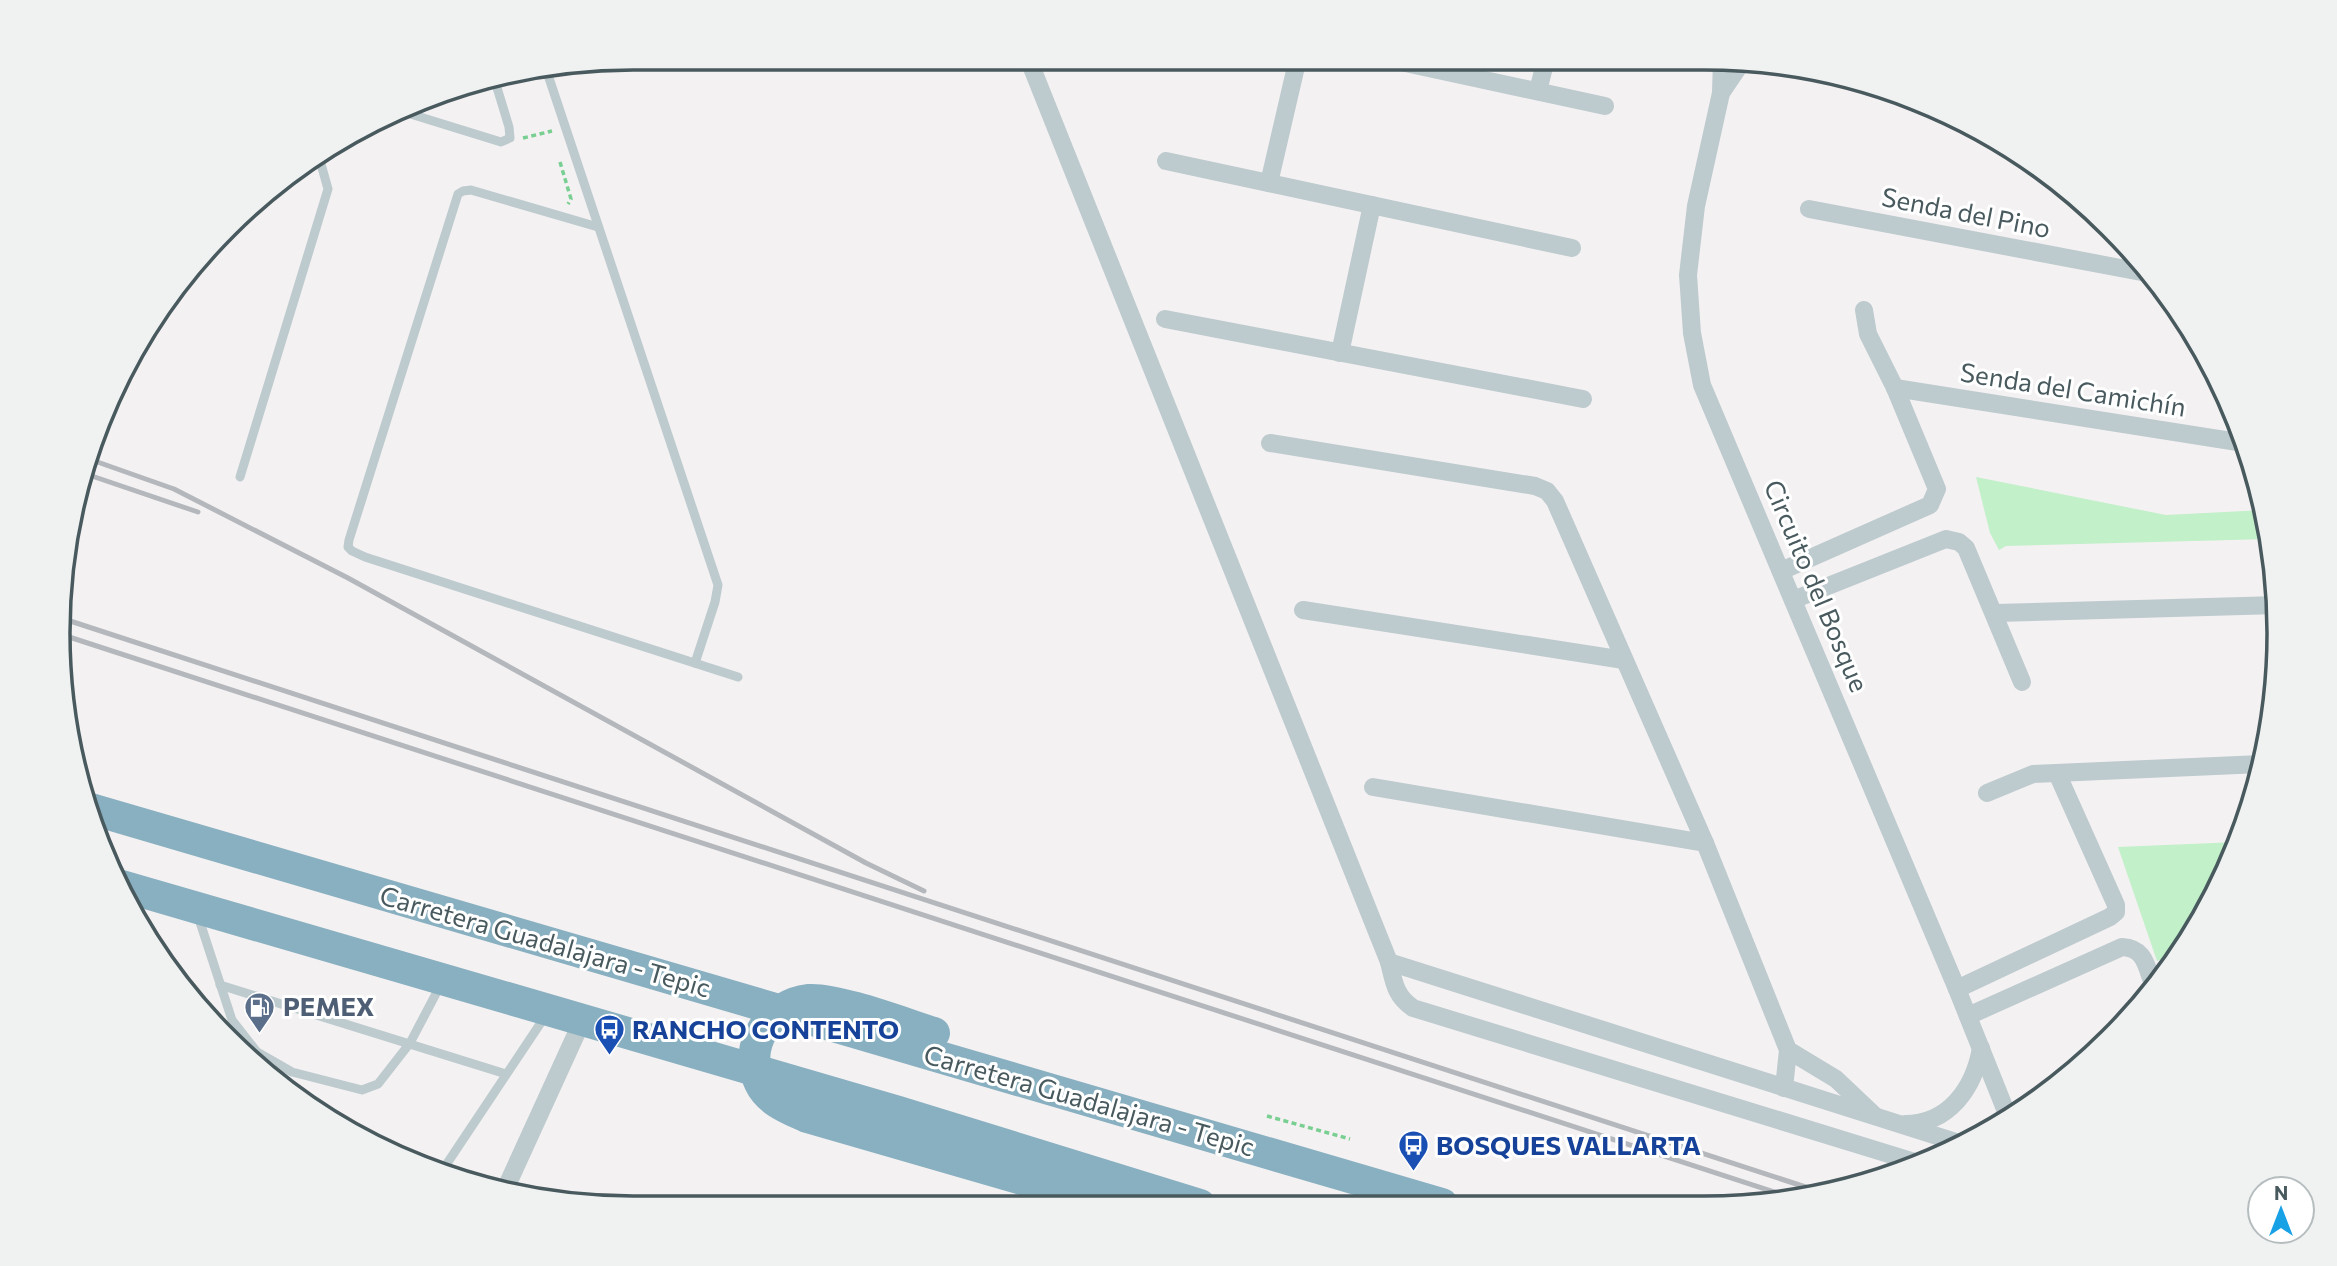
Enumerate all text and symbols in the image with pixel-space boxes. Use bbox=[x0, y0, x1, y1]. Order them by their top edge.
street label: Senda del Pino bbox=[1879, 180, 2053, 243]
street label: Senda del Camichín bbox=[1958, 355, 2188, 422]
street label: Circuito del Bosque bbox=[1759, 475, 1876, 696]
street label: Carretera Guadalajara - Tepic bbox=[377, 878, 714, 1003]
fuel station icon: PEMEX bbox=[243, 990, 277, 1034]
place label: PEMEX bbox=[283, 990, 374, 1021]
bus stop icon: RANCHO CONTENTO bbox=[592, 1013, 626, 1057]
place label: RANCHO CONTENTO bbox=[632, 1013, 899, 1044]
street label: Carretera Guadalajara - Tepic bbox=[921, 1037, 1258, 1162]
bus stop icon: BOSQUES VALLARTA bbox=[1396, 1129, 1430, 1173]
place label: BOSQUES VALLARTA bbox=[1436, 1129, 1701, 1160]
north arrow bbox=[2246, 1175, 2316, 1245]
text: N bbox=[2274, 1181, 2288, 1204]

